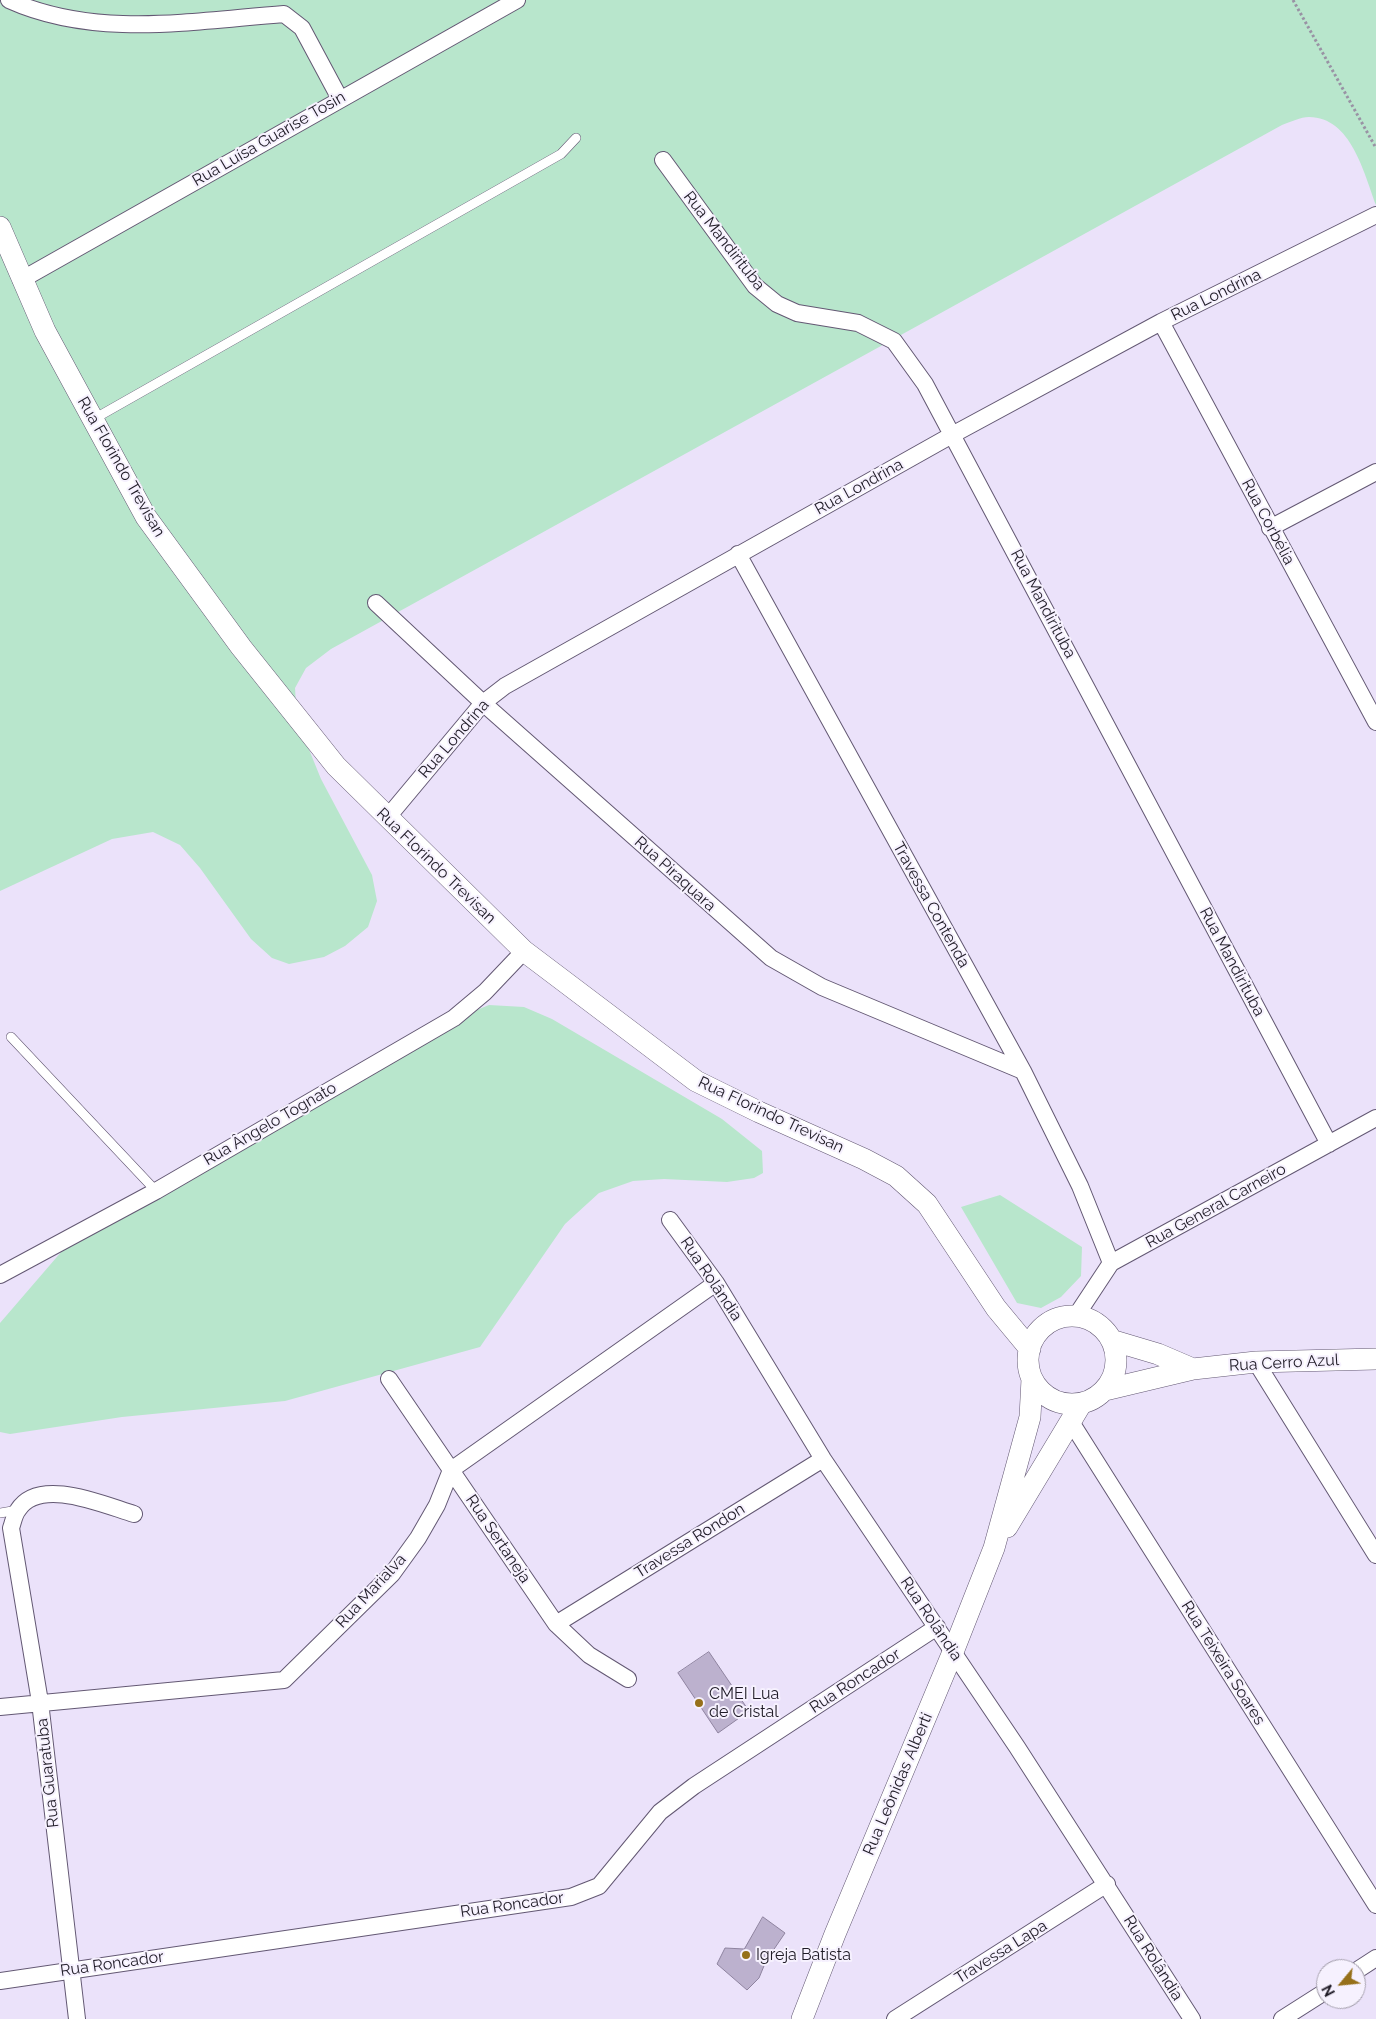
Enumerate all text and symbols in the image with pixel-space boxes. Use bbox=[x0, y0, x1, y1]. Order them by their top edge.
street label: Rua Luísa Guarise Tosin bbox=[189, 87, 349, 191]
street label: Rua Mandirituba bbox=[679, 188, 769, 294]
street label: Rua Londrina bbox=[1168, 265, 1264, 325]
street label: Rua Florindo Trevisan bbox=[73, 394, 169, 540]
street label: Rua Londrina bbox=[812, 455, 906, 519]
street label: Rua Corbélia bbox=[1237, 476, 1299, 568]
street label: Rua Mandirituba bbox=[1006, 546, 1080, 662]
street label: Rua Londrina bbox=[415, 696, 493, 782]
street label: Rua Florindo Trevisan bbox=[372, 804, 500, 928]
street label: Rua Piraquara bbox=[630, 832, 720, 916]
street label: Travessa Contenda bbox=[889, 839, 973, 971]
street label: Rua Mandirituba bbox=[1195, 904, 1269, 1020]
street label: Rua Florindo Trevisan bbox=[695, 1073, 847, 1157]
street label: Rua Ângelo Tognato bbox=[200, 1078, 340, 1170]
street label: Rua General Carneiro bbox=[1143, 1159, 1289, 1253]
street label: Rua Rolândia bbox=[676, 1233, 746, 1325]
street label: Rua Cerro Azul bbox=[1229, 1351, 1339, 1375]
street label: Rua Sertaneja bbox=[461, 1491, 535, 1587]
street label: Travessa Rondon bbox=[631, 1499, 749, 1583]
street label: Rua Marialva bbox=[332, 1550, 410, 1632]
street label: Rua Rolândia bbox=[896, 1573, 966, 1665]
street label: Rua Teixeira Soares bbox=[1177, 1597, 1269, 1729]
street label: Rua Roncador bbox=[806, 1645, 904, 1717]
place label: CMEI Lua de Cristal bbox=[709, 1684, 779, 1722]
marker: CMEI Lua de Cristal bbox=[693, 1697, 705, 1709]
street label: Rua Leônidas Alberti bbox=[859, 1710, 937, 1858]
street label: Rua Guaratuba bbox=[33, 1717, 63, 1829]
street label: Rua Roncador bbox=[459, 1888, 565, 1922]
street label: Rua Rolândia bbox=[1119, 1912, 1187, 2004]
street label: Travessa Lapa bbox=[951, 1916, 1051, 1988]
place label: Igreja Batista bbox=[756, 1945, 851, 1965]
street label: Rua Roncador bbox=[59, 1947, 165, 1981]
marker: Igreja Batista bbox=[740, 1949, 752, 1961]
north arrow bbox=[1316, 1959, 1366, 2009]
text: N bbox=[1319, 1982, 1338, 1999]

